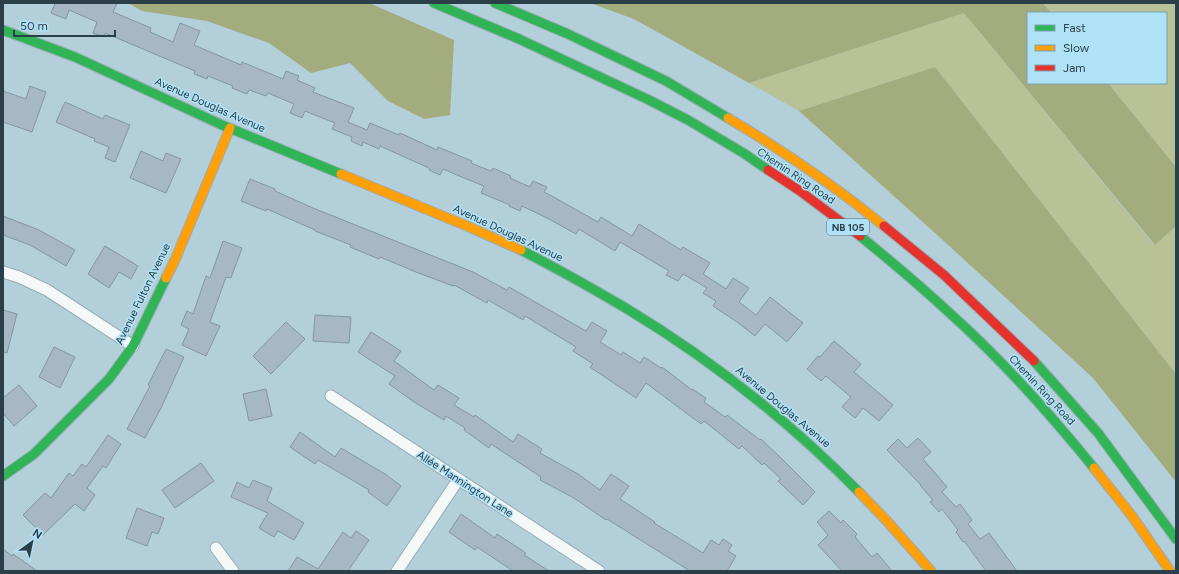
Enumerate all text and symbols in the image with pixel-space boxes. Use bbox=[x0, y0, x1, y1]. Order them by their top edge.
scale bar bbox=[14, 12, 115, 38]
legend bbox=[1027, 12, 1167, 84]
text: 50 m bbox=[20, 19, 48, 33]
text: Fast bbox=[1063, 21, 1086, 35]
text: Slow bbox=[1063, 41, 1090, 55]
text: Jam bbox=[1063, 61, 1086, 75]
street label: Avenue Douglas Avenue bbox=[153, 75, 267, 135]
street label: Chemin Ring Road bbox=[755, 145, 837, 207]
street label: Avenue Douglas Avenue bbox=[451, 202, 565, 264]
road number: NB 105 bbox=[827, 219, 869, 235]
street label: Avenue Fulton Avenue bbox=[113, 241, 173, 347]
street label: Chemin Ring Road bbox=[1006, 352, 1078, 428]
street label: Avenue Douglas Avenue bbox=[733, 364, 833, 450]
street label: Allée Mannington Lane bbox=[414, 448, 516, 520]
north arrow bbox=[12, 522, 52, 562]
text: N bbox=[30, 526, 44, 542]

